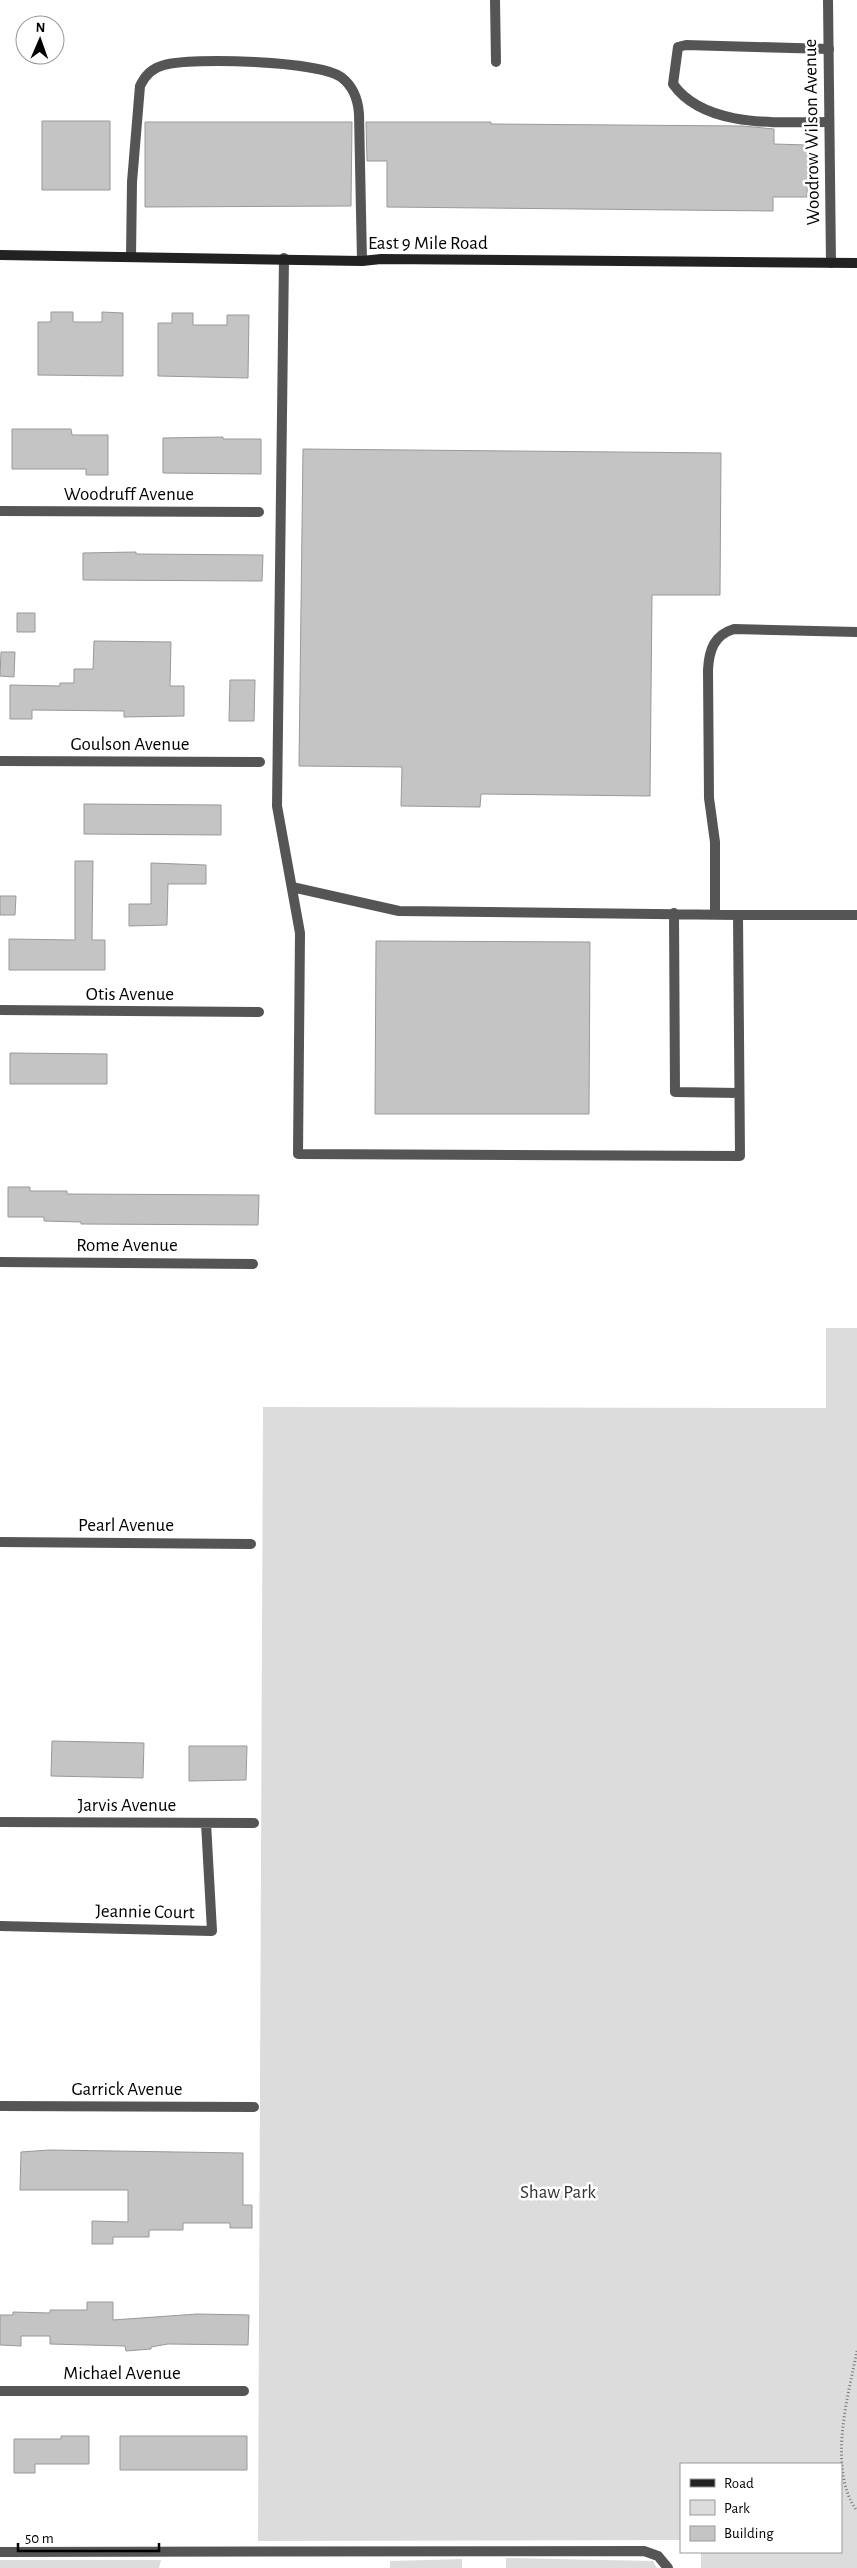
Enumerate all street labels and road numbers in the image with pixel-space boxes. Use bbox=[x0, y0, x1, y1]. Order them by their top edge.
street label: Woodrow Wilson Avenue bbox=[801, 39, 823, 225]
street label: East 9 Mile Road bbox=[368, 234, 488, 253]
street label: Woodruff Avenue bbox=[64, 485, 194, 504]
street label: Goulson Avenue bbox=[70, 735, 190, 754]
street label: Otis Avenue bbox=[86, 985, 174, 1004]
street label: Rome Avenue bbox=[76, 1236, 178, 1255]
street label: Pearl Avenue bbox=[78, 1516, 174, 1535]
street label: Jarvis Avenue bbox=[78, 1796, 176, 1815]
street label: Jeannie Court bbox=[95, 1902, 195, 1922]
street label: Garrick Avenue bbox=[71, 2080, 183, 2099]
street label: Michael Avenue bbox=[63, 2364, 181, 2383]

